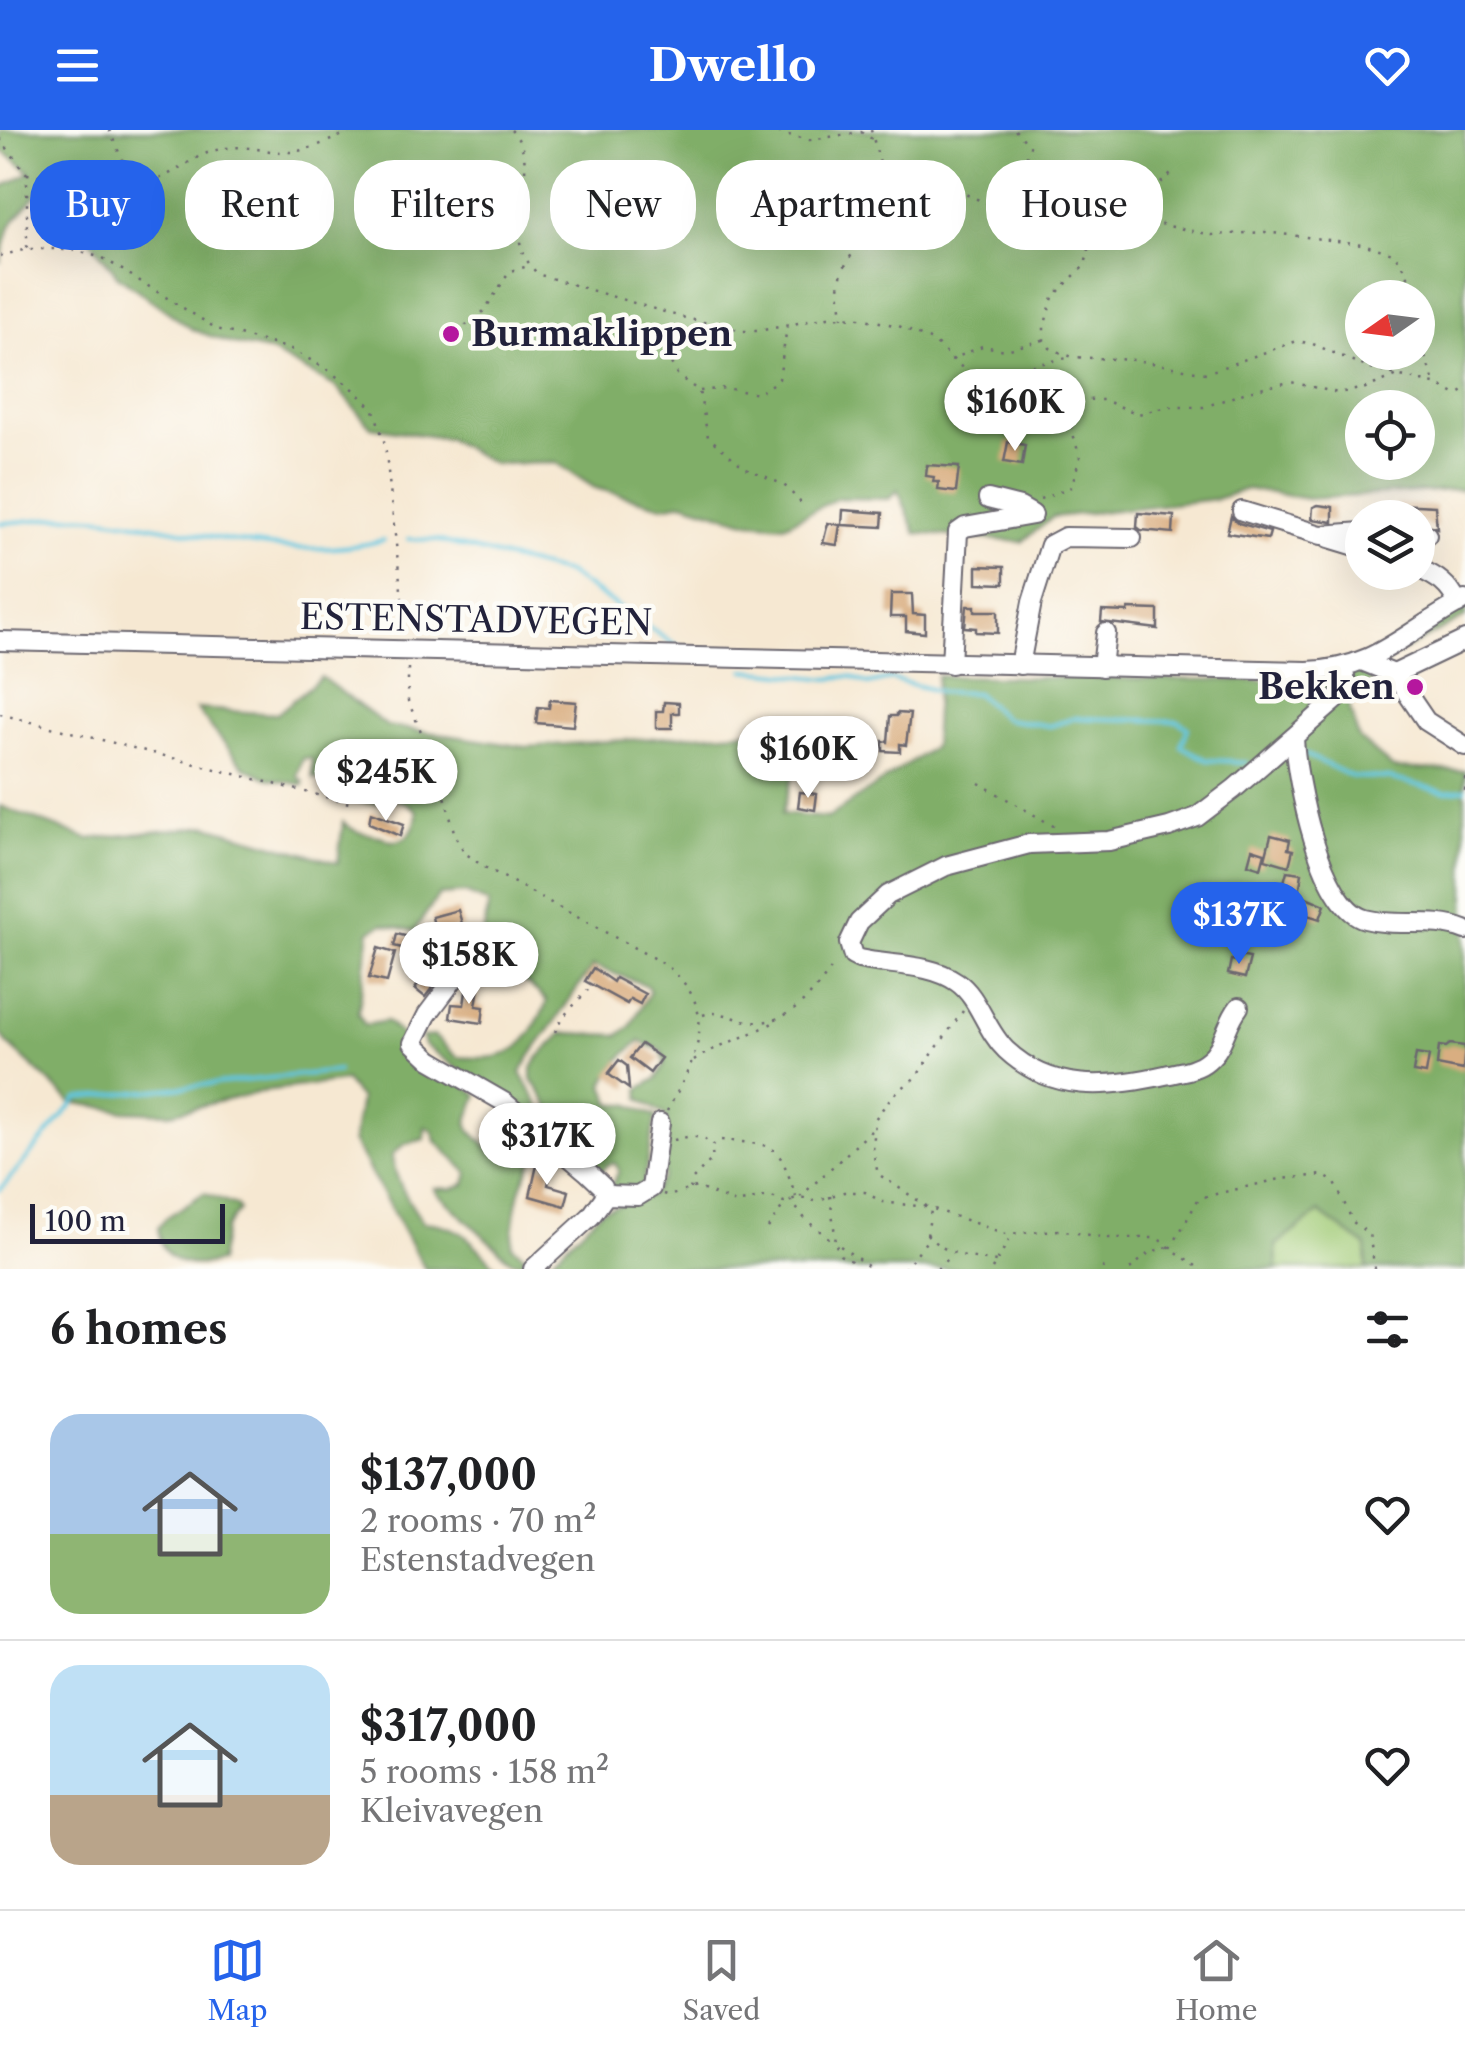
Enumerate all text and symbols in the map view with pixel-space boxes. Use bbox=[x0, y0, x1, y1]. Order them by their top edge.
text: Dwello bbox=[648, 37, 817, 93]
icon: menu bbox=[50, 38, 105, 93]
icon: heart bbox=[1360, 38, 1415, 93]
chip: Buy bbox=[30, 160, 165, 250]
chip: Rent bbox=[185, 160, 334, 250]
chip: Filters bbox=[354, 160, 530, 250]
chip: New bbox=[550, 160, 696, 250]
chip: Apartment bbox=[716, 160, 966, 250]
chip: House bbox=[986, 160, 1163, 250]
north arrow bbox=[1345, 280, 1435, 370]
map controls bbox=[1345, 280, 1435, 590]
place label: Burmaklippen bbox=[471, 312, 732, 355]
marker: Burmaklippen bbox=[440, 323, 462, 345]
pin: $160K bbox=[945, 369, 1085, 454]
text: $160K bbox=[966, 382, 1064, 421]
button: locate bbox=[1345, 390, 1435, 480]
button: layers bbox=[1345, 500, 1435, 590]
street label: ESTENSTADVEGEN bbox=[299, 595, 653, 644]
place label: Bekken bbox=[1258, 665, 1395, 708]
marker: Bekken bbox=[1404, 676, 1426, 698]
pin: $160K bbox=[738, 716, 878, 801]
text: $160K bbox=[759, 729, 857, 768]
pin: $245K bbox=[316, 739, 456, 824]
text: $245K bbox=[337, 752, 435, 791]
pin: $137K bbox=[1169, 882, 1309, 967]
text: $137K bbox=[1193, 895, 1285, 934]
pin: $158K bbox=[399, 922, 539, 1007]
text: $158K bbox=[421, 935, 517, 974]
pin: $317K bbox=[477, 1103, 617, 1188]
text: $317K bbox=[501, 1116, 593, 1155]
scale bar bbox=[30, 1199, 225, 1244]
text: 100 m bbox=[45, 1204, 126, 1238]
icon: filters bbox=[1360, 1302, 1415, 1357]
text: 6 homes bbox=[50, 1303, 228, 1355]
text: $137,000 bbox=[360, 1449, 537, 1501]
icon: home bbox=[130, 1454, 250, 1574]
icon: heart bbox=[1360, 1487, 1415, 1542]
text: 2 rooms · 70 m² bbox=[360, 1501, 596, 1540]
text: Estenstadvegen bbox=[360, 1540, 595, 1579]
text: $317,000 bbox=[360, 1700, 537, 1752]
icon: home bbox=[130, 1705, 250, 1825]
icon: heart bbox=[1360, 1738, 1415, 1793]
text: 5 rooms · 158 m² bbox=[360, 1752, 609, 1791]
text: Kleivavegen bbox=[360, 1791, 543, 1830]
tab: Map bbox=[207, 1933, 268, 2027]
tab: Saved bbox=[683, 1933, 760, 2027]
tab: Home bbox=[1175, 1933, 1258, 2027]

